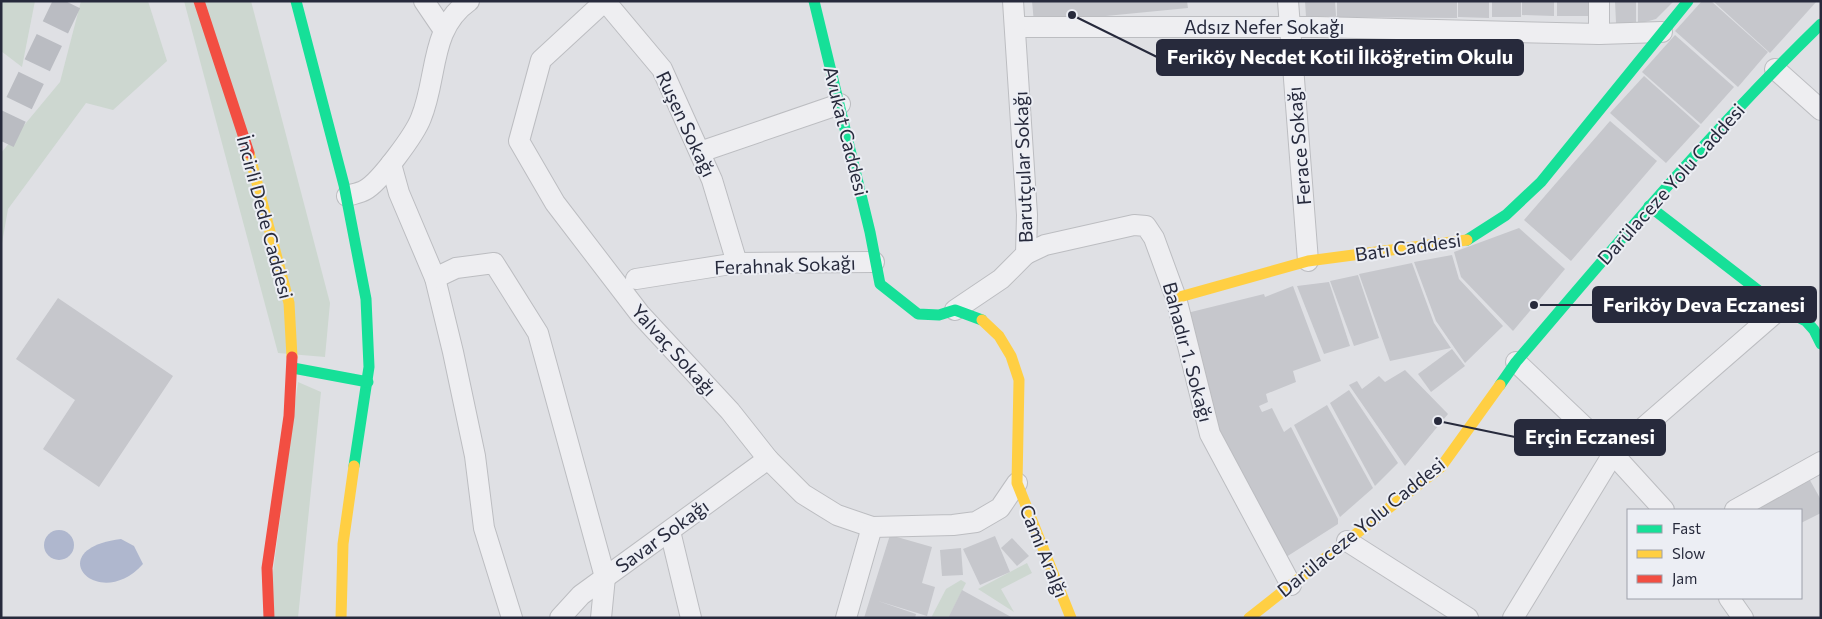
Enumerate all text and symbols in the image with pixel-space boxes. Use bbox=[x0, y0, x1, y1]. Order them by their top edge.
street label: Adsız Nefer Sokağı bbox=[1184, 15, 1344, 38]
callout: Feriköy Necdet Kotil İlköğretim Okulu bbox=[1157, 40, 1523, 75]
text: Feriköy Necdet Kotil İlköğretim Okulu bbox=[1167, 44, 1513, 68]
street label: Avukat Caddesi bbox=[819, 64, 874, 198]
street label: Ruşen Sokağı bbox=[652, 67, 721, 180]
street label: Ferace Sokağı bbox=[1282, 86, 1315, 206]
street label: Barutçular Sokağı bbox=[1008, 91, 1037, 243]
street label: Darülaceze Yolu Caddesi bbox=[1592, 98, 1749, 269]
street label: İncirli Dede Caddesi bbox=[233, 133, 298, 301]
street label: Batı Caddesi bbox=[1353, 228, 1462, 265]
street label: Ferahnak Sokağı bbox=[714, 251, 856, 278]
street label: Bahadır 1. Sokağı bbox=[1159, 279, 1218, 425]
callout: Feriköy Deva Eczanesi bbox=[1593, 287, 1816, 322]
text: Feriköy Deva Eczanesi bbox=[1603, 292, 1805, 316]
street label: Yalvaç Sokağı bbox=[627, 299, 722, 400]
callout: Erçin Eczanesi bbox=[1515, 420, 1665, 455]
text: Erçin Eczanesi bbox=[1525, 424, 1655, 448]
street label: Darülaceze Yolu Caddesi bbox=[1272, 452, 1449, 601]
street label: Savar Sokağı bbox=[611, 494, 713, 577]
street label: Cami Aralğı bbox=[1015, 501, 1074, 601]
legend bbox=[1627, 509, 1802, 599]
text: Fast bbox=[1672, 519, 1701, 537]
text: Slow bbox=[1672, 544, 1705, 562]
text: Jam bbox=[1672, 569, 1697, 587]

